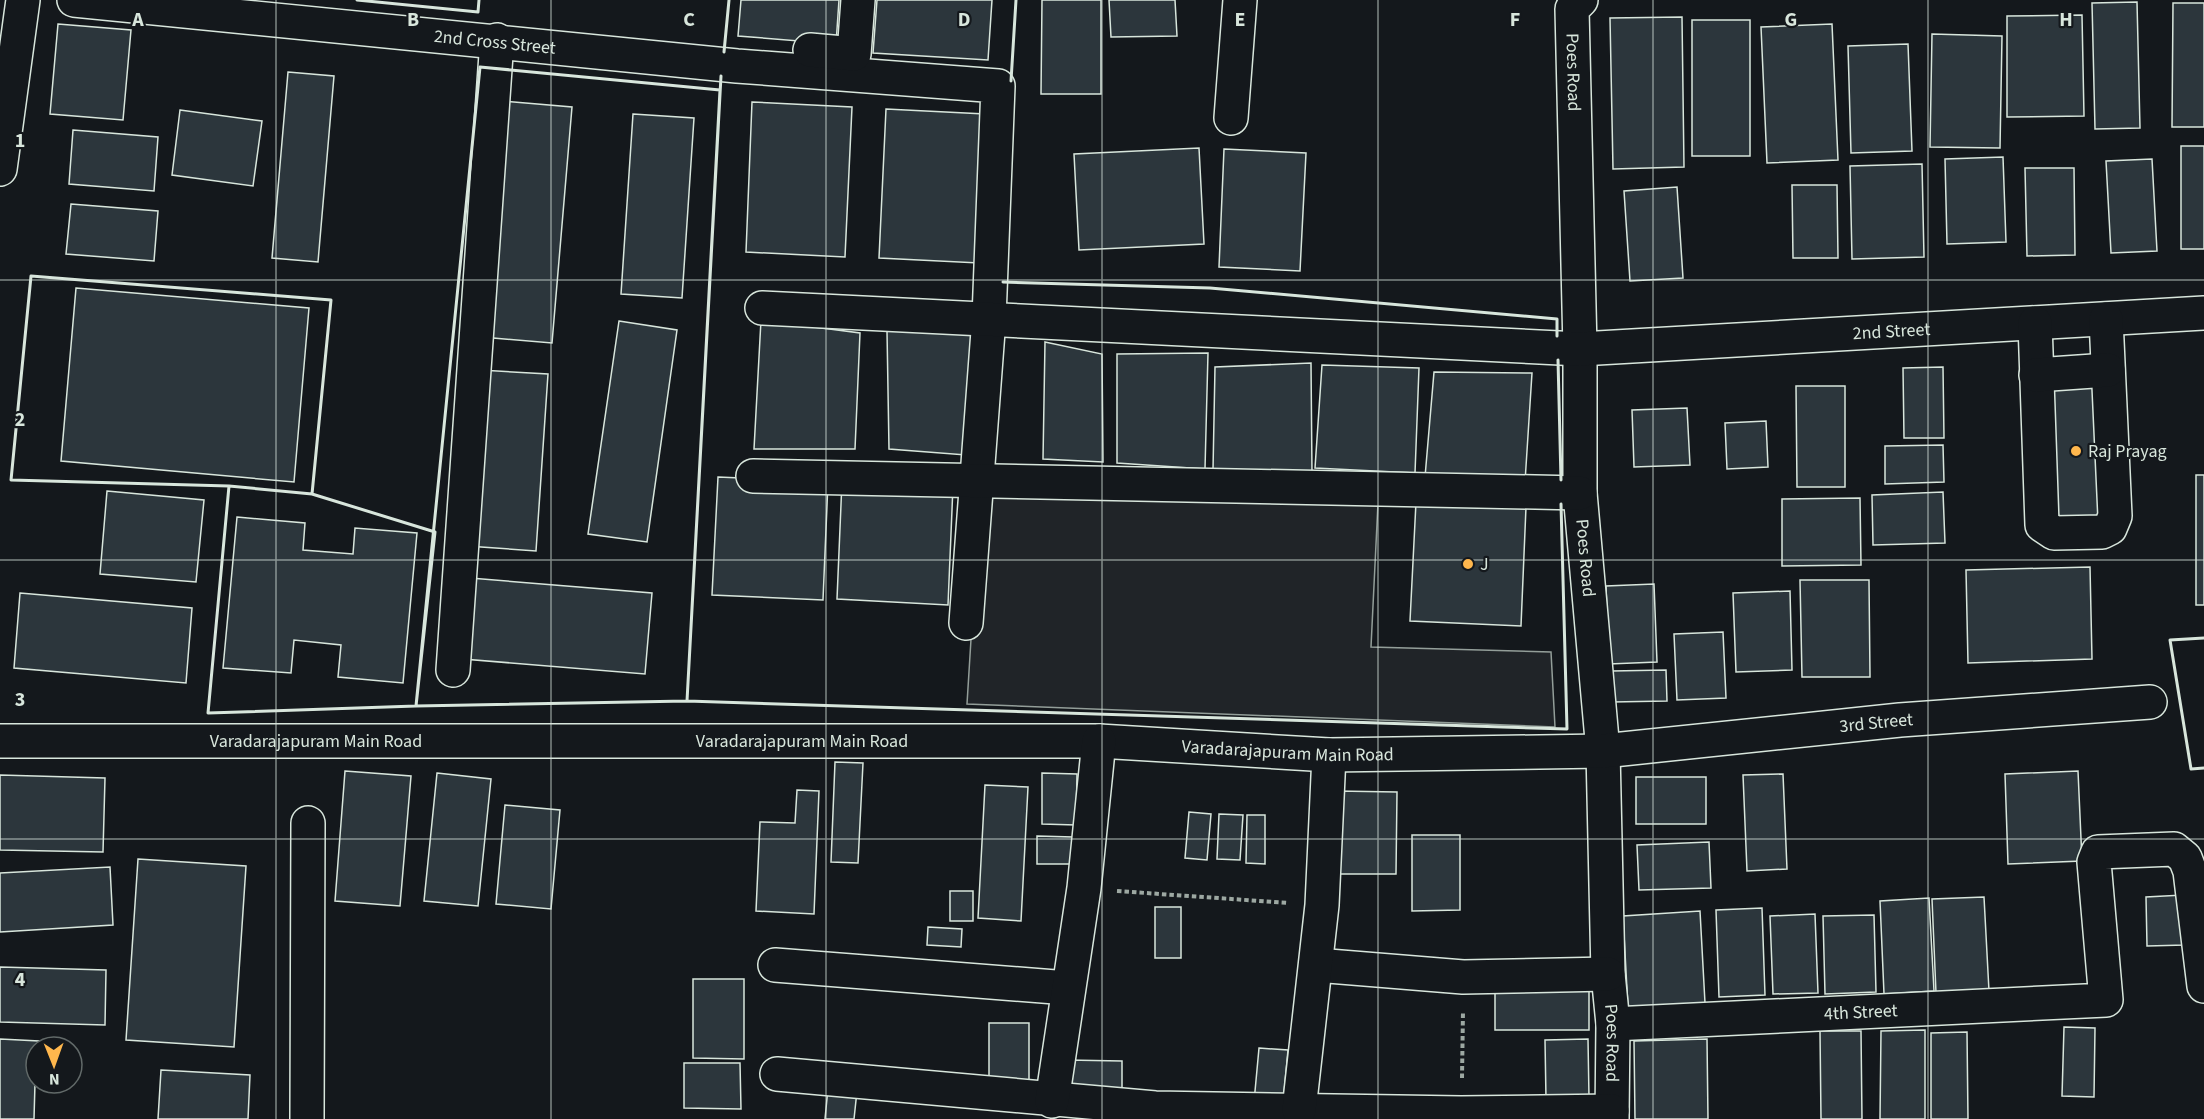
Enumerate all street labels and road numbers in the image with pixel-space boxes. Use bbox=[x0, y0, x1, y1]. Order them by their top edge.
street label: 2nd Cross Street bbox=[433, 24, 557, 61]
street label: Poes Road bbox=[1560, 33, 1586, 112]
street label: 2nd Street bbox=[1852, 317, 1931, 346]
street label: Poes Road bbox=[1569, 518, 1601, 598]
street label: 3rd Street bbox=[1838, 707, 1914, 739]
street label: Varadarajapuram Main Road bbox=[210, 729, 422, 754]
street label: Varadarajapuram Main Road bbox=[696, 729, 908, 754]
street label: Varadarajapuram Main Road bbox=[1181, 734, 1394, 768]
street label: 4th Street bbox=[1823, 998, 1898, 1027]
street label: Poes Road bbox=[1598, 1003, 1625, 1082]

